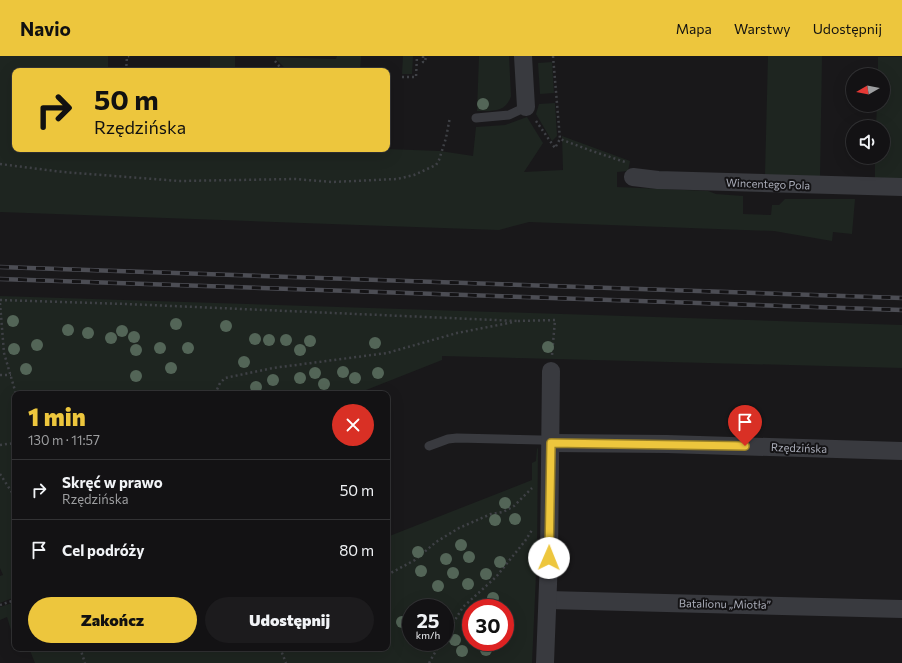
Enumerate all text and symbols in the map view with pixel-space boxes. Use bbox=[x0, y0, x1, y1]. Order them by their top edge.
text: Navio bbox=[20, 17, 71, 40]
text: Mapa bbox=[676, 20, 712, 37]
text: Warstwy bbox=[734, 20, 791, 37]
text: Udostępnij bbox=[813, 20, 882, 37]
north arrow bbox=[846, 68, 890, 112]
map controls bbox=[846, 68, 890, 164]
text: 50 m bbox=[94, 82, 159, 116]
icon: right bbox=[28, 84, 80, 136]
text: Rzędzińska bbox=[94, 116, 186, 138]
button: sound bbox=[846, 120, 890, 164]
street label: Wincentego Pola bbox=[726, 176, 810, 191]
text: 1 min bbox=[28, 402, 86, 431]
button: close bbox=[332, 404, 374, 446]
pin bbox=[728, 405, 762, 446]
icon: arrive bbox=[734, 411, 756, 433]
text: 130 m · 11:57 bbox=[28, 432, 100, 448]
street label: Rzędzińska bbox=[771, 440, 827, 455]
text: Skręć w prawo bbox=[62, 473, 163, 491]
icon: right bbox=[28, 479, 50, 501]
text: 50 m bbox=[340, 481, 374, 499]
text: Rzędzińska bbox=[62, 491, 129, 507]
position arrow bbox=[528, 537, 570, 579]
icon: arrive bbox=[28, 539, 50, 561]
text: Cel podróży bbox=[62, 541, 145, 559]
text: 80 m bbox=[339, 541, 374, 559]
street label: Batalionu „Miotła” bbox=[679, 596, 771, 611]
button: Zakończ bbox=[28, 597, 197, 643]
button: Udostępnij bbox=[205, 597, 374, 643]
speed limit sign: 30 bbox=[462, 599, 514, 651]
text: 25 bbox=[416, 608, 440, 632]
text: km/h bbox=[416, 629, 440, 641]

